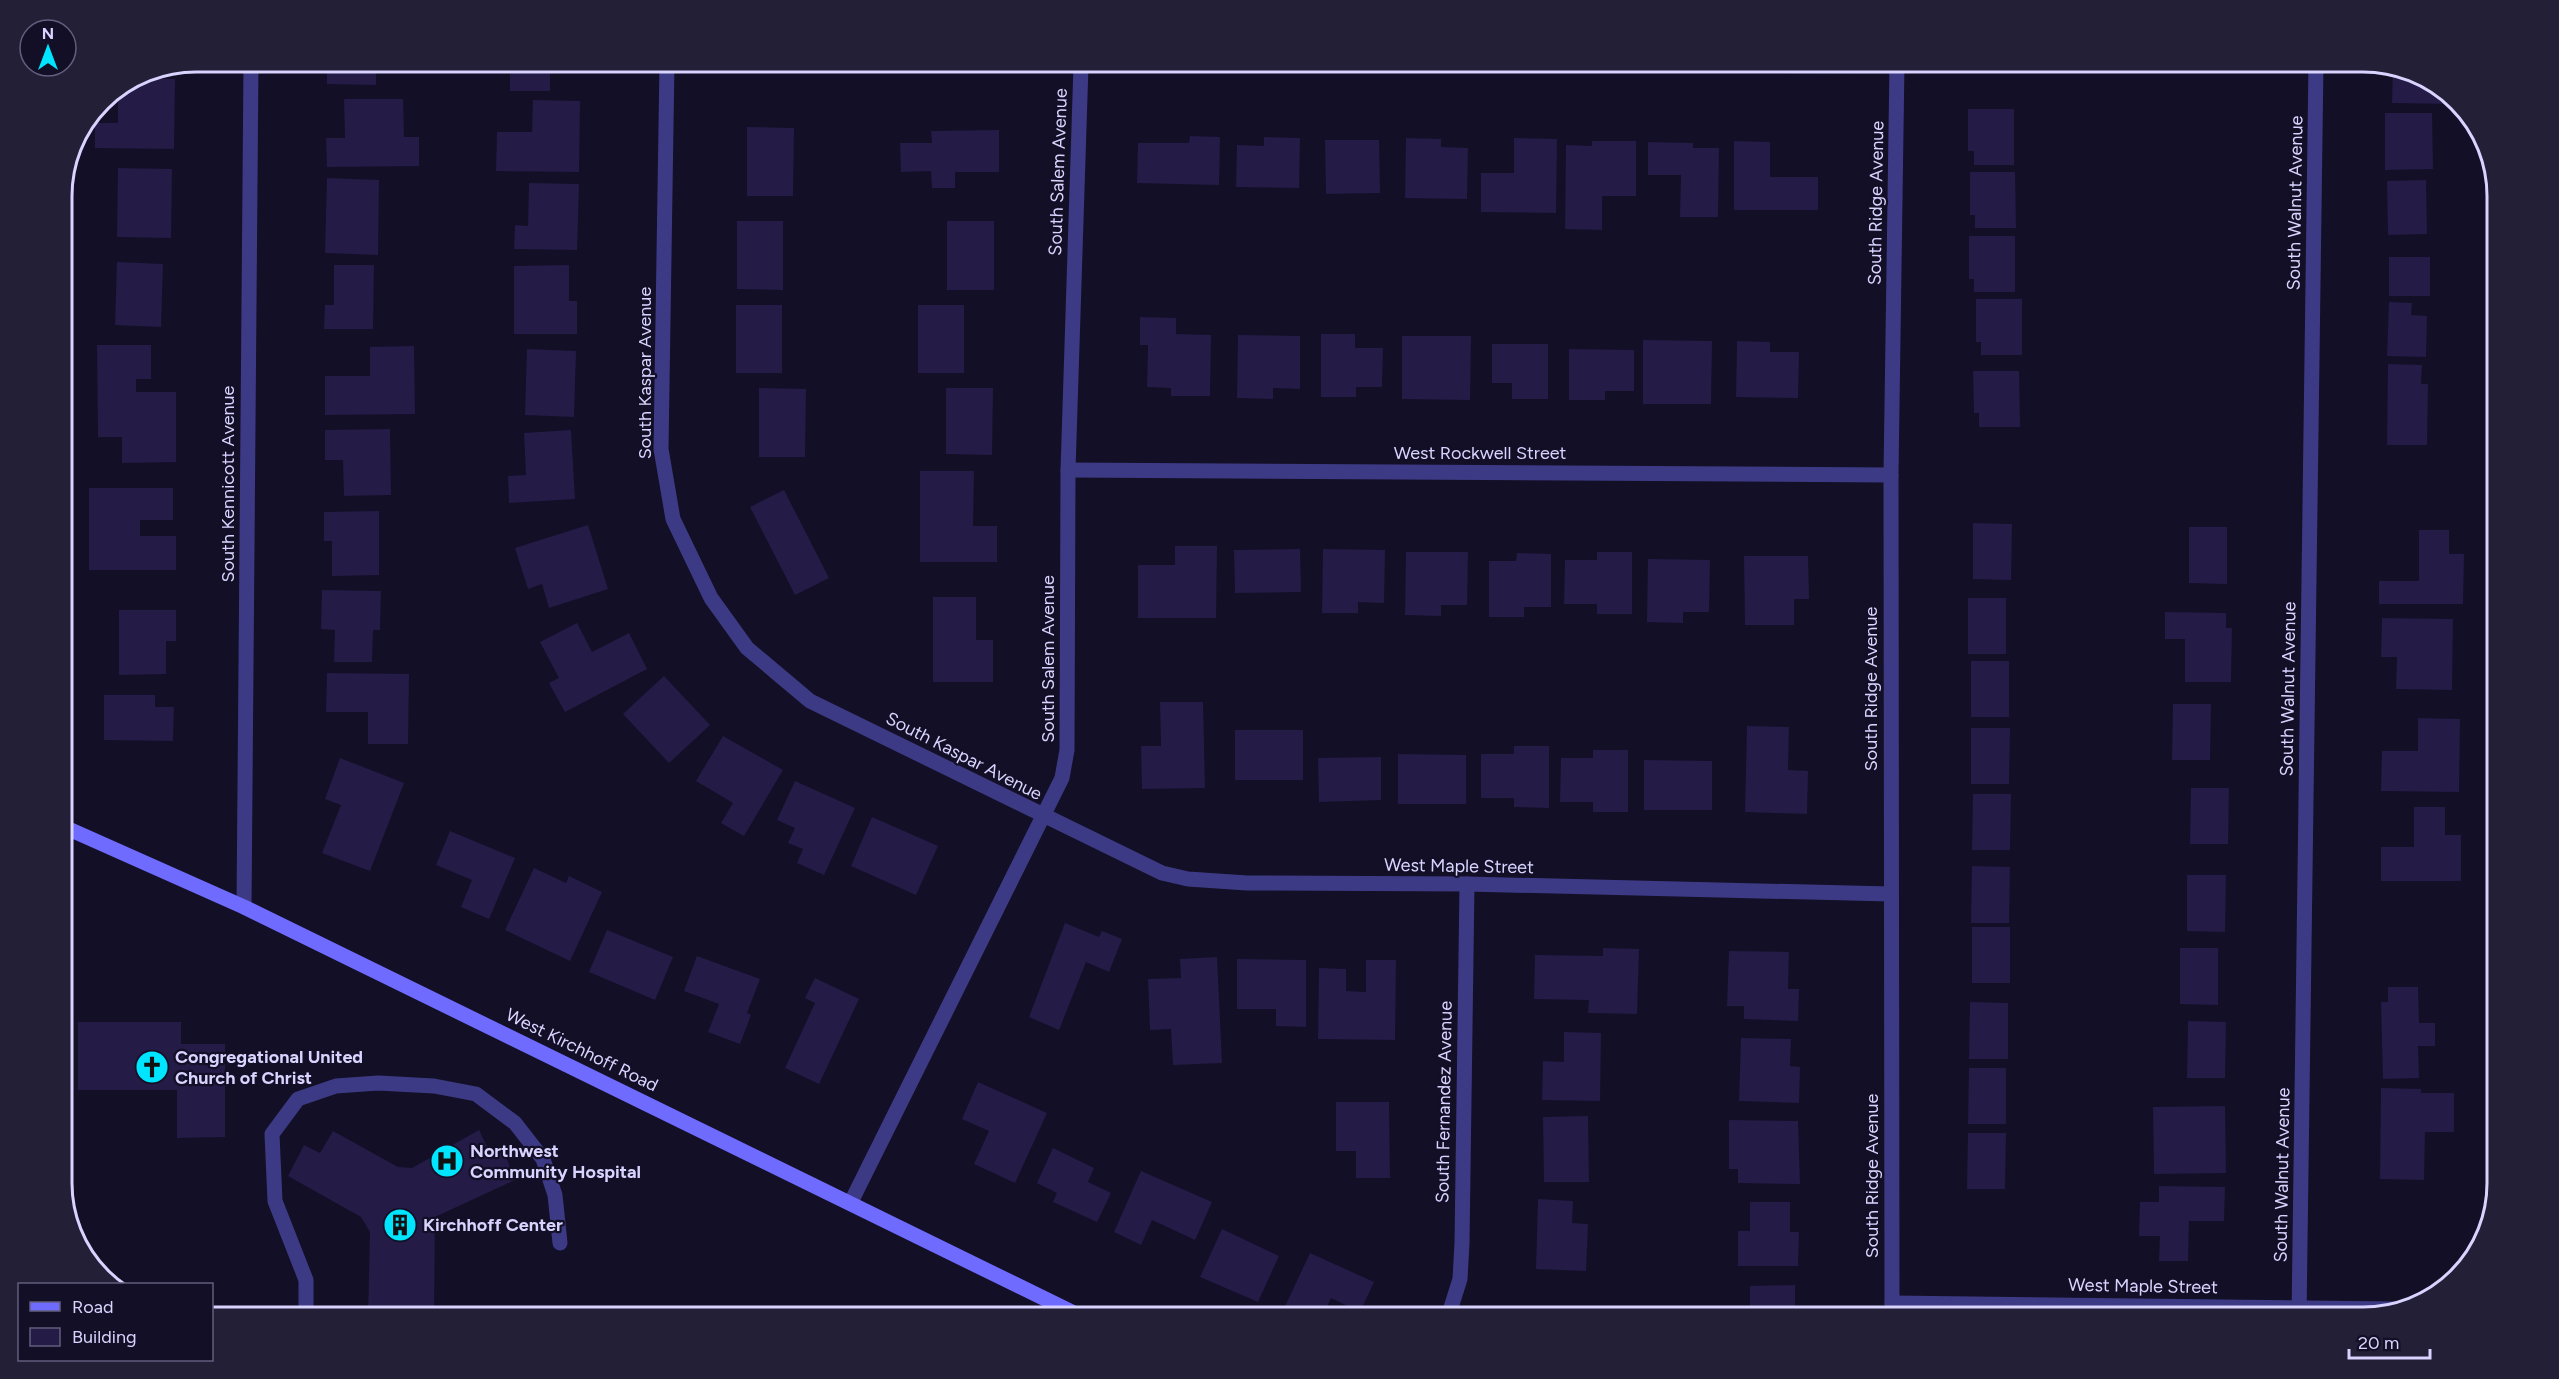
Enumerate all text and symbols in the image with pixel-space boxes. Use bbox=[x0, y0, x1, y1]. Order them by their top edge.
north arrow bbox=[18, 18, 78, 78]
text: N bbox=[42, 24, 54, 43]
street label: South Salem Avenue bbox=[1044, 88, 1072, 256]
street label: South Walnut Avenue bbox=[2282, 115, 2308, 291]
street label: South Ridge Avenue bbox=[1864, 120, 1888, 285]
street label: South Kaspar Avenue bbox=[634, 287, 656, 459]
street label: South Kennicott Avenue bbox=[217, 385, 239, 582]
street label: West Rockwell Street bbox=[1394, 442, 1567, 464]
street label: South Salem Avenue bbox=[1037, 575, 1059, 743]
street label: South Walnut Avenue bbox=[2275, 601, 2301, 777]
street label: South Ridge Avenue bbox=[1860, 607, 1882, 771]
street label: South Kaspar Avenue bbox=[882, 707, 1046, 805]
street label: West Maple Street bbox=[1384, 854, 1534, 878]
street label: South Fernandez Avenue bbox=[1431, 1001, 1457, 1203]
street label: West Kirchhoff Road bbox=[502, 1004, 662, 1096]
place label: Congregational United Church of Christ bbox=[175, 1046, 363, 1089]
church icon: Congregational United Church of Christ bbox=[134, 1049, 170, 1085]
street label: South Walnut Avenue bbox=[2269, 1087, 2295, 1263]
street label: South Ridge Avenue bbox=[1861, 1094, 1883, 1258]
place label: Northwest Community Hospital bbox=[470, 1140, 641, 1183]
hospital icon: Northwest Community Hospital bbox=[429, 1143, 465, 1179]
building icon: Kirchhoff Center bbox=[382, 1207, 418, 1243]
place label: Kirchhoff Center bbox=[423, 1214, 563, 1236]
street label: West Maple Street bbox=[2068, 1274, 2218, 1298]
legend bbox=[18, 1283, 213, 1361]
text: Road bbox=[72, 1296, 113, 1318]
scale bar bbox=[2349, 1322, 2430, 1360]
text: Building bbox=[72, 1326, 137, 1348]
text: 20 m bbox=[2358, 1332, 2399, 1354]

